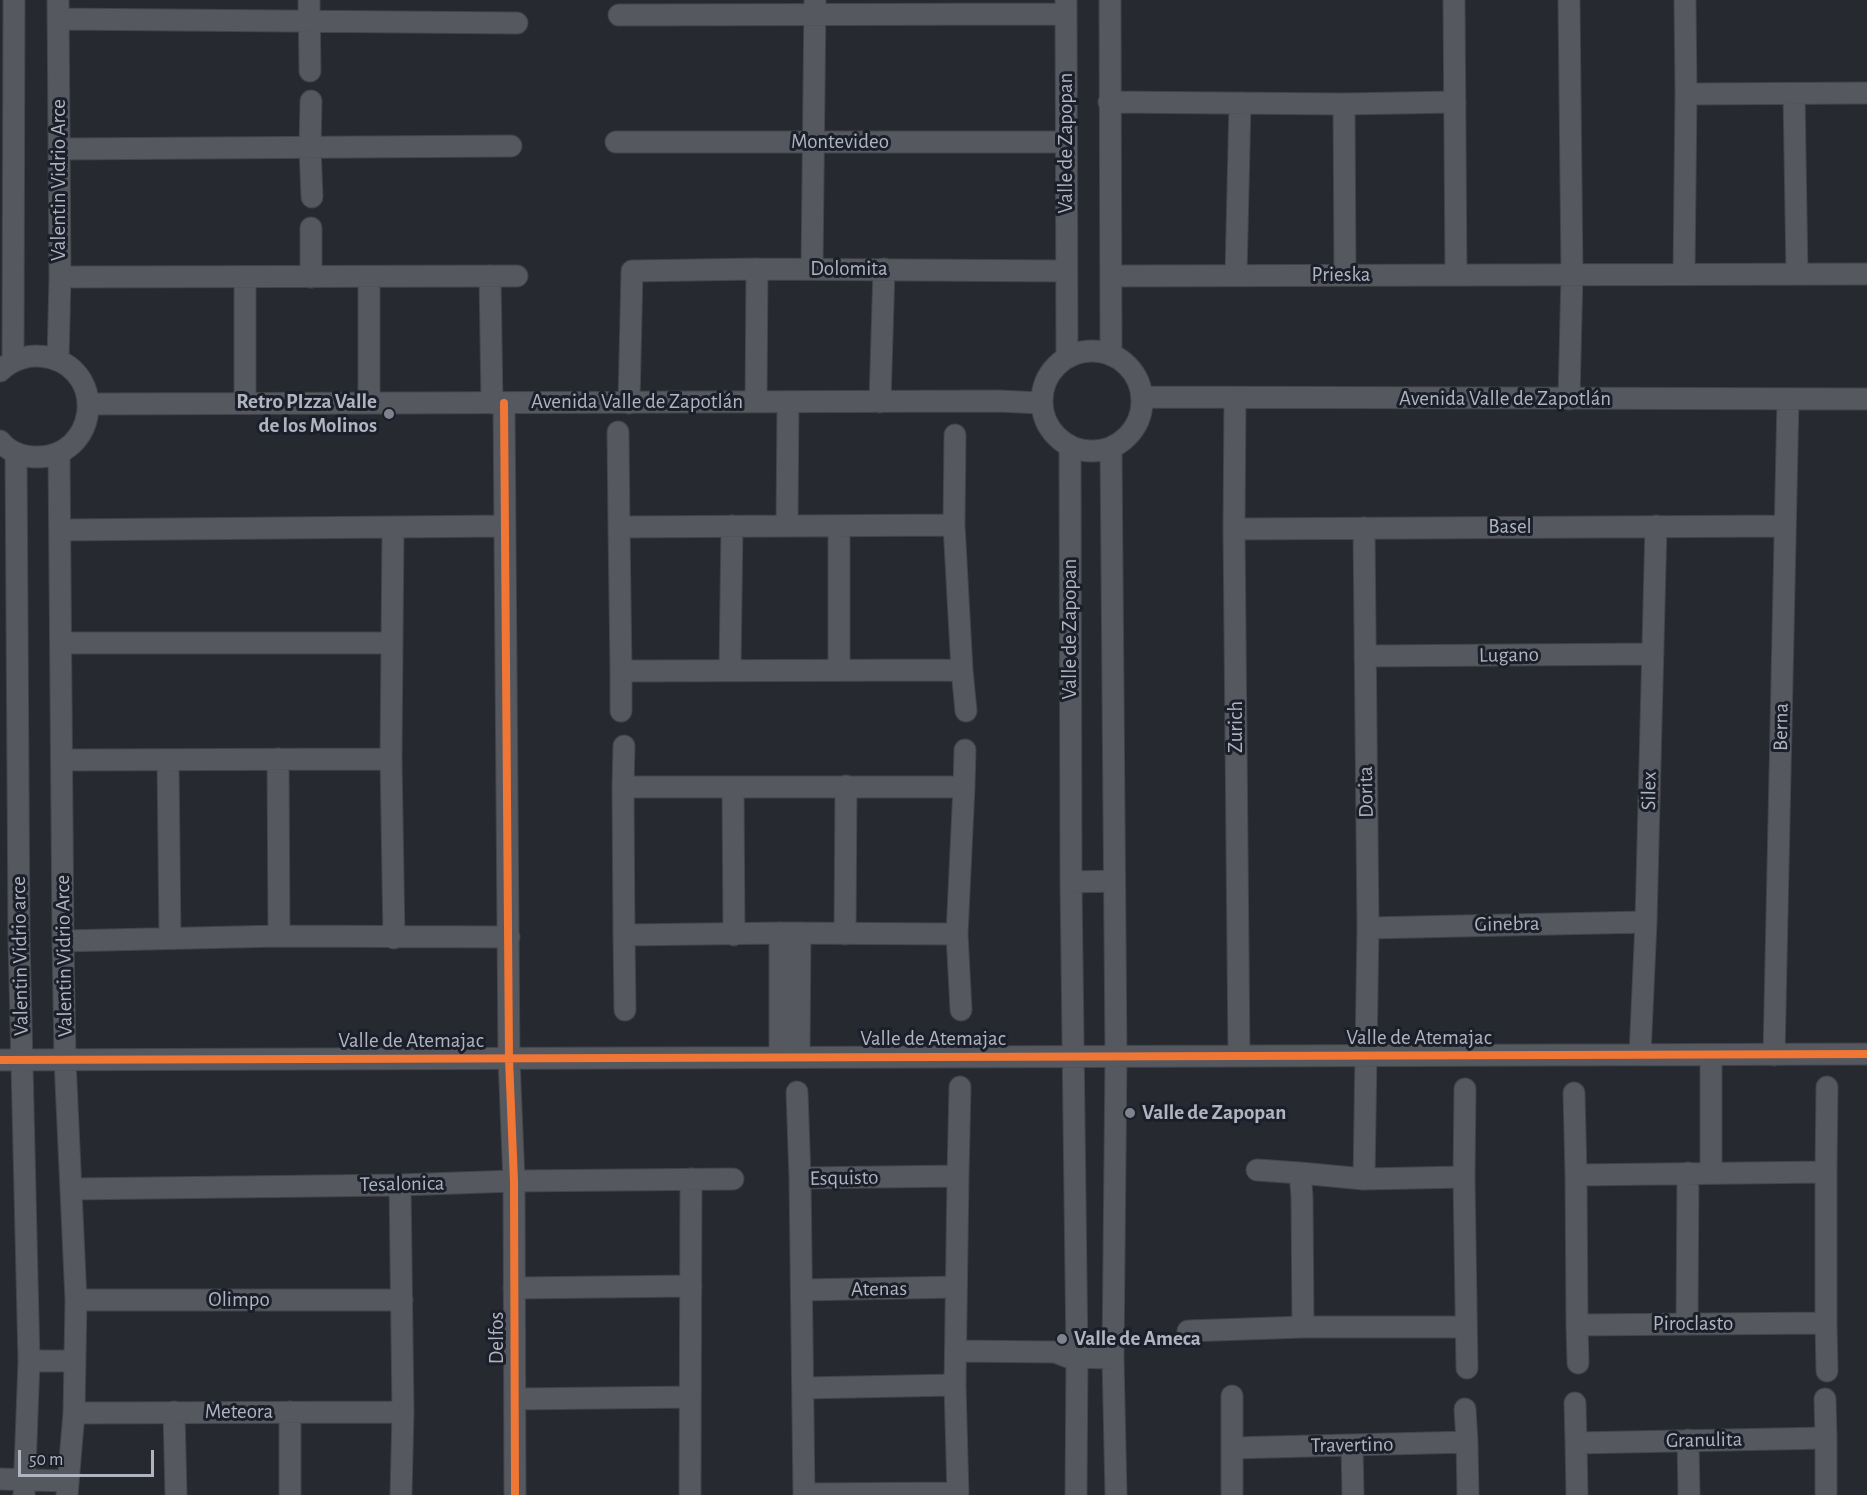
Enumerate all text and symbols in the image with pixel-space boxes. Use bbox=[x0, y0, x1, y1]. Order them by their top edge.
street label: Valle de Zapopan bbox=[1053, 73, 1079, 213]
street label: Valentin Vidrio Arce bbox=[46, 99, 72, 261]
street label: Montevideo bbox=[791, 129, 889, 155]
street label: Dolomita bbox=[810, 256, 888, 282]
street label: Prieska bbox=[1312, 262, 1370, 288]
street label: Avenida Valle de Zapotlán bbox=[1399, 386, 1611, 412]
place label: Retro PIzza Valle de los Molinos bbox=[236, 389, 377, 439]
street label: Avenida Valle de Zapotlán bbox=[531, 389, 743, 415]
marker: Retro PIzza Valle de los Molinos bbox=[382, 407, 396, 421]
street label: Basel bbox=[1488, 514, 1532, 540]
street label: Valle de Zapopan bbox=[1057, 559, 1083, 699]
street label: Lugano bbox=[1479, 642, 1539, 668]
street label: Zurich bbox=[1223, 701, 1249, 753]
street label: Berna bbox=[1768, 703, 1794, 751]
street label: Dorita bbox=[1353, 766, 1379, 818]
street label: Silex bbox=[1636, 771, 1662, 811]
street label: Valentin Vidrio Arce bbox=[50, 875, 78, 1037]
street label: Valentin Vidrio arce bbox=[6, 876, 34, 1036]
street label: Ginebra bbox=[1474, 911, 1540, 937]
street label: Valle de Atemajac bbox=[1346, 1025, 1492, 1051]
street label: Valle de Atemajac bbox=[860, 1026, 1006, 1052]
street label: Valle de Atemajac bbox=[338, 1028, 484, 1054]
place label: Valle de Zapopan bbox=[1142, 1100, 1286, 1126]
marker: Valle de Zapopan bbox=[1123, 1106, 1137, 1120]
street label: Esquisto bbox=[809, 1165, 879, 1191]
street label: Tesalonica bbox=[359, 1171, 445, 1197]
street label: Atenas bbox=[851, 1276, 907, 1302]
street label: Olimpo bbox=[208, 1287, 270, 1313]
street label: Piroclasto bbox=[1653, 1311, 1733, 1337]
street label: Delfos bbox=[484, 1312, 510, 1364]
place label: Valle de Ameca bbox=[1074, 1326, 1201, 1352]
marker: Valle de Ameca bbox=[1055, 1332, 1069, 1346]
street label: Meteora bbox=[205, 1399, 273, 1425]
street label: Granulita bbox=[1666, 1427, 1742, 1453]
street label: Travertino bbox=[1310, 1432, 1394, 1458]
scale bar bbox=[21, 1438, 158, 1476]
text: 50 m bbox=[29, 1451, 63, 1469]

